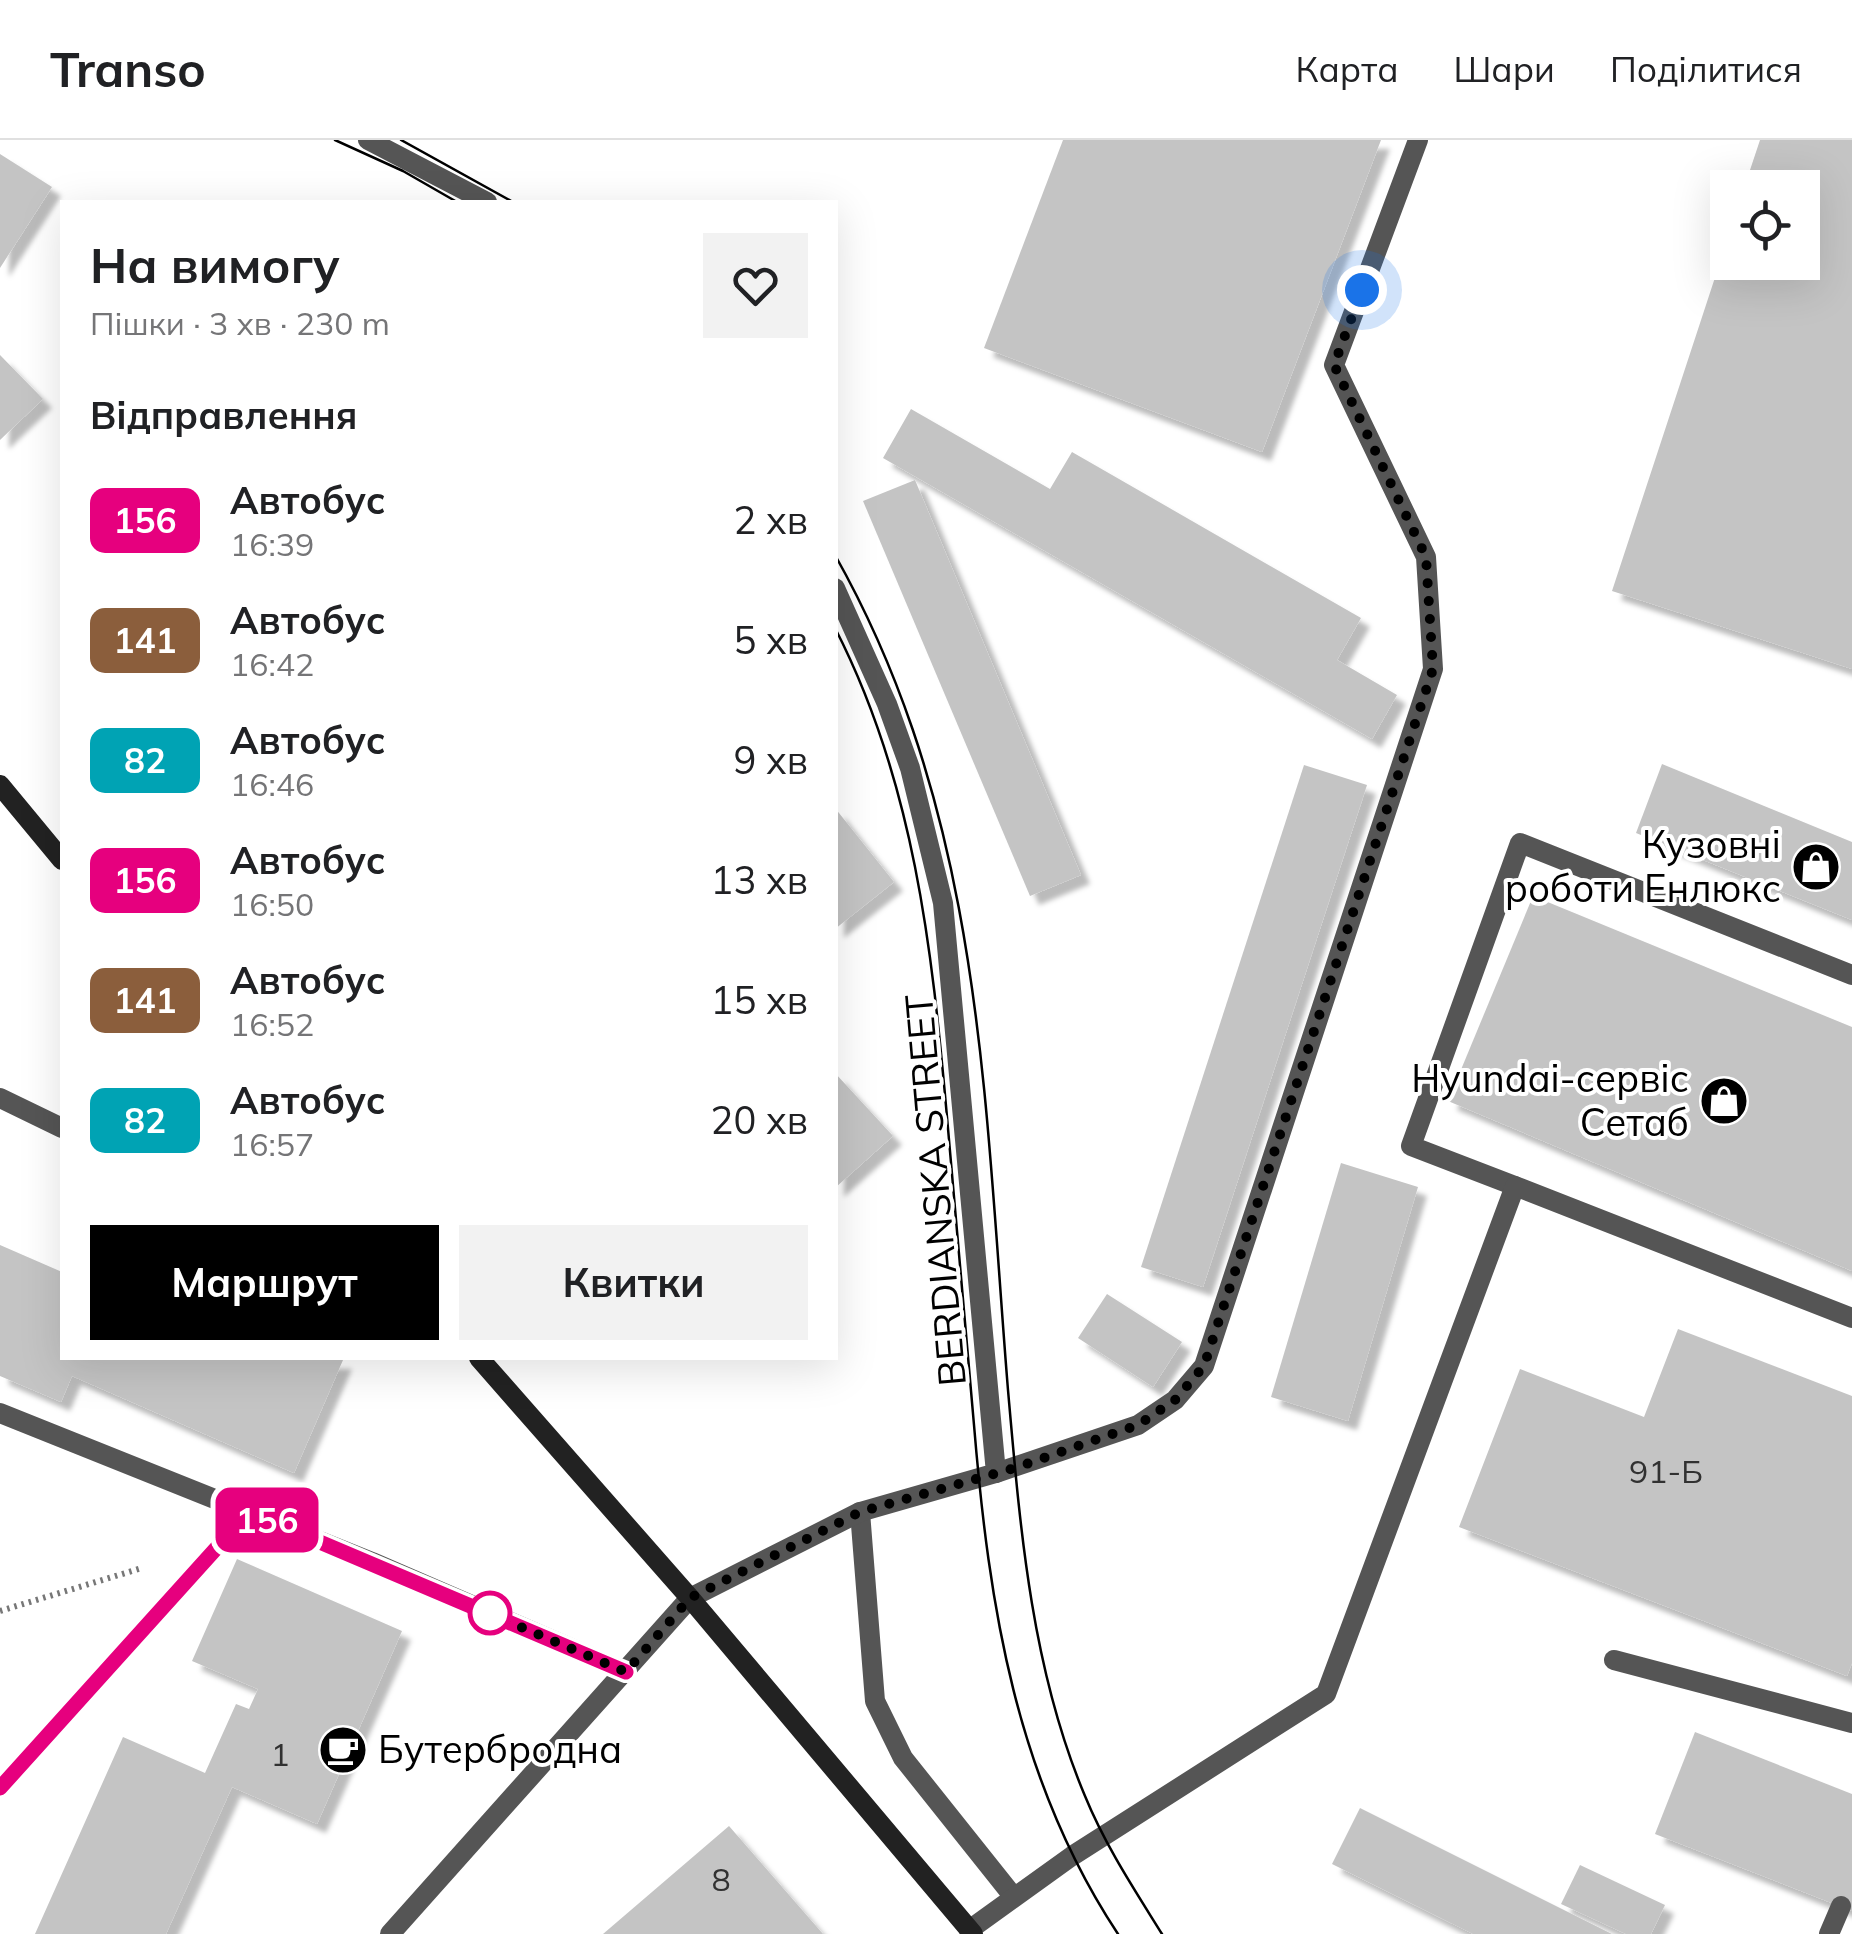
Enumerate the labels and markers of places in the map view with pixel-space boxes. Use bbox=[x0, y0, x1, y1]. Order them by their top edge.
place label: Кузовні роботи Енлюкс bbox=[1505, 820, 1781, 912]
shop icon: Кузовні роботи Енлюкс bbox=[1790, 841, 1842, 893]
place label: Hyundai-сервіс Сетаб bbox=[1411, 1054, 1689, 1146]
shop icon: Hyundai-сервіс Сетаб bbox=[1698, 1075, 1750, 1127]
unlabelled marker bbox=[469, 1592, 511, 1634]
cafe icon: Бутербродна bbox=[317, 1724, 369, 1776]
place label: Бутербродна bbox=[378, 1725, 622, 1773]

